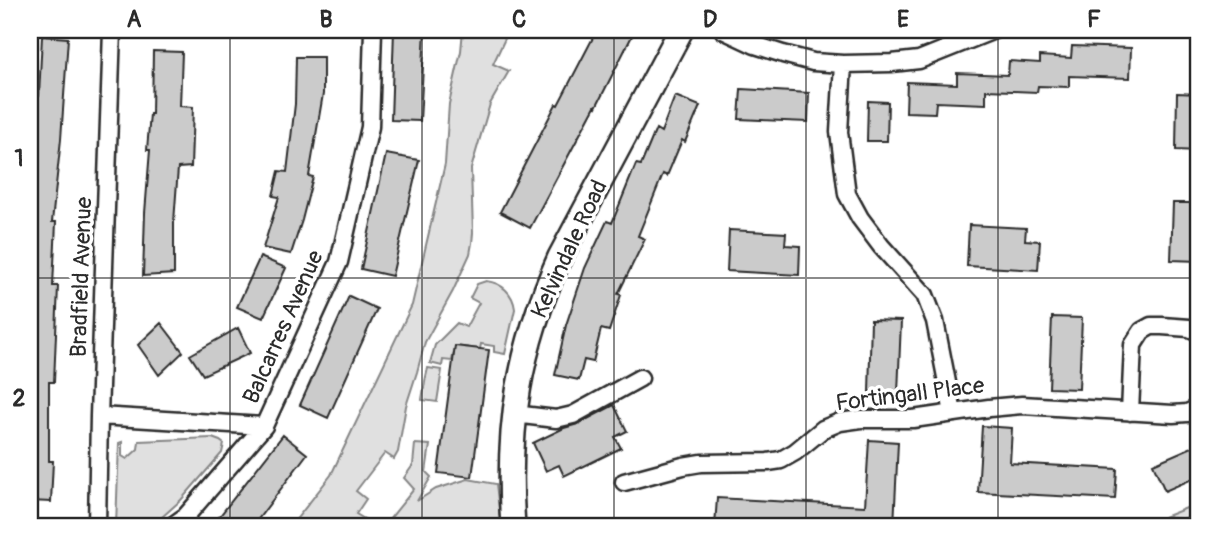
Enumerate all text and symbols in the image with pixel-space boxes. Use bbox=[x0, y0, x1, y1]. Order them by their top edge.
text: A bbox=[127, 5, 142, 34]
text: B bbox=[319, 5, 333, 34]
text: C bbox=[512, 5, 526, 34]
text: D bbox=[703, 5, 717, 34]
text: E bbox=[897, 5, 909, 34]
text: F bbox=[1087, 5, 1101, 34]
text: 1 bbox=[15, 144, 24, 173]
street label: Kelvindale Road bbox=[524, 175, 614, 323]
street label: Bradfield Avenue bbox=[64, 196, 98, 358]
street label: Balcarres Avenue bbox=[236, 245, 330, 408]
street label: Fortingall Place bbox=[834, 370, 987, 418]
text: 2 bbox=[13, 384, 26, 413]

